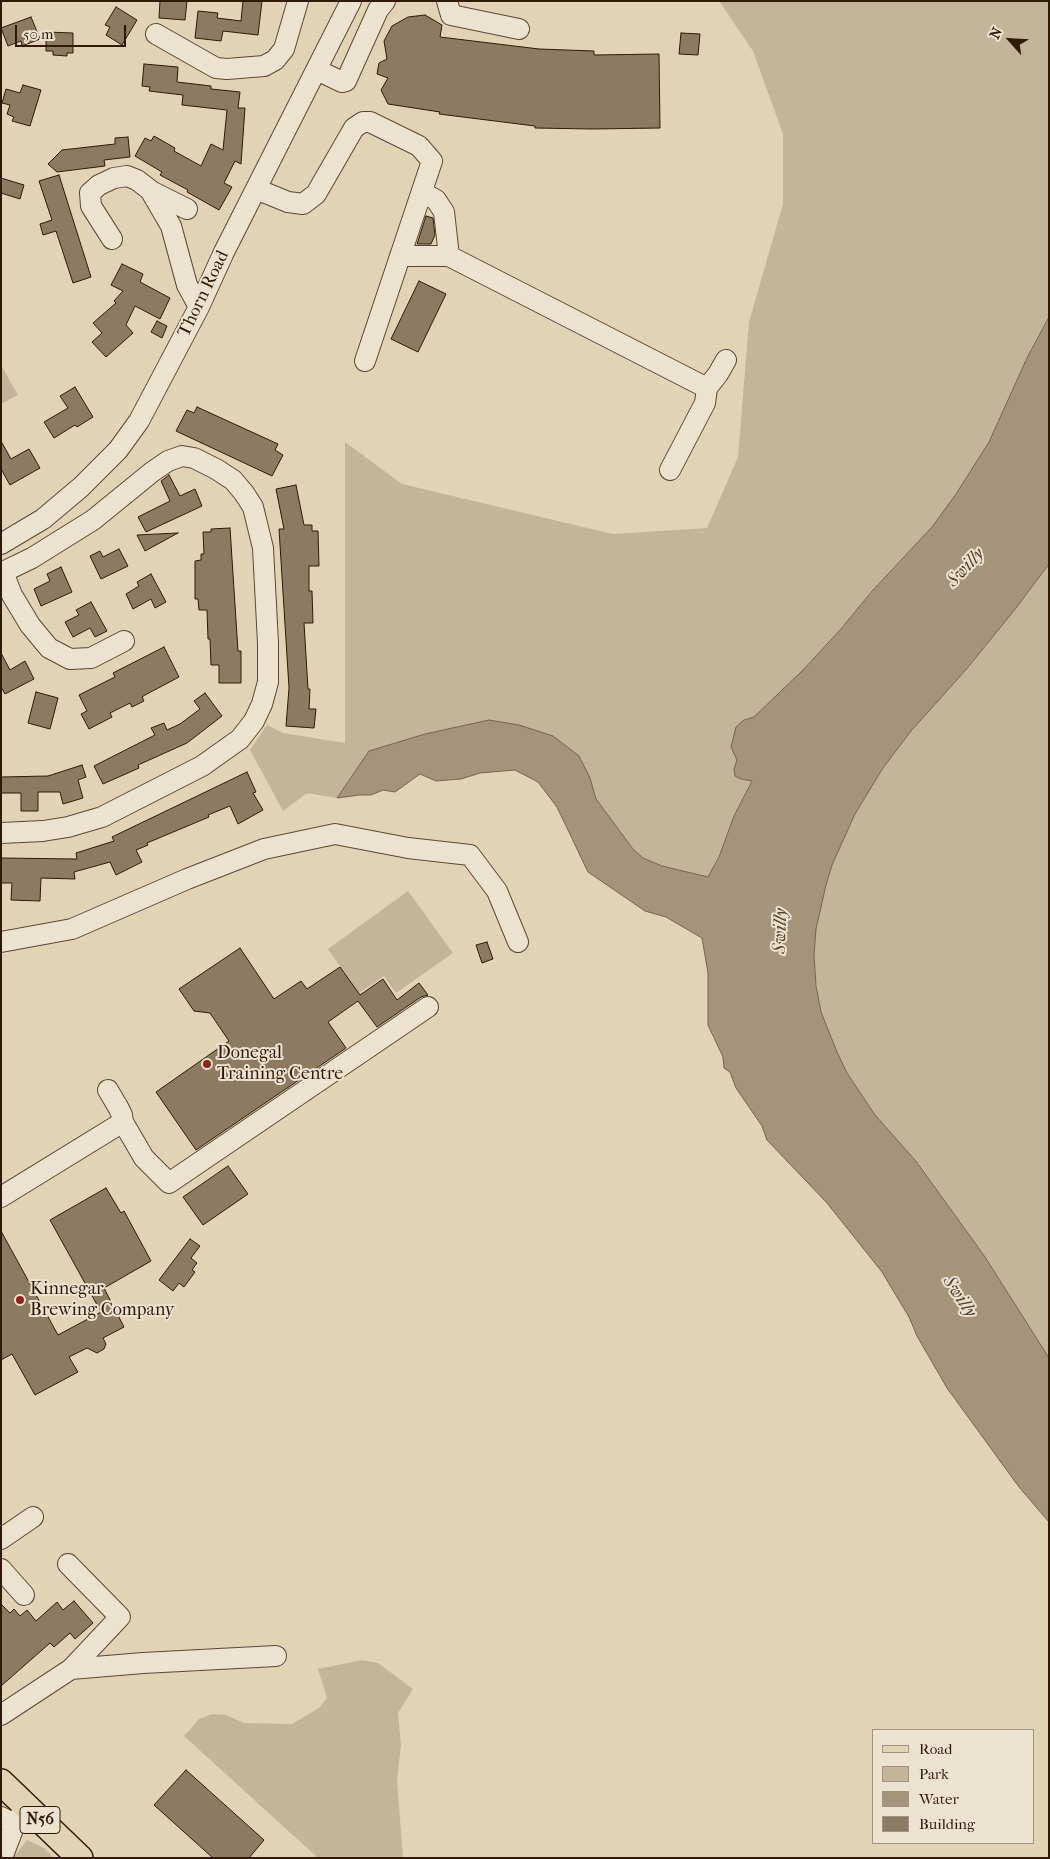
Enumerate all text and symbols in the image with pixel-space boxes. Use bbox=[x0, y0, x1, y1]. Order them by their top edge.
scale bar bbox=[18, 15, 129, 47]
north arrow bbox=[985, 15, 1035, 65]
text: 50 m bbox=[23, 25, 53, 43]
text: N bbox=[986, 25, 1006, 42]
street label: Thorn Road bbox=[174, 247, 234, 341]
water label: Swilly bbox=[942, 544, 990, 592]
water label: Swilly bbox=[769, 908, 793, 954]
place label: Donegal Training Centre bbox=[217, 1043, 343, 1086]
marker: Donegal Training Centre bbox=[201, 1058, 213, 1070]
water label: Swilly bbox=[937, 1272, 981, 1322]
place label: Kinnegar Brewing Company bbox=[30, 1279, 174, 1322]
marker: Kinnegar Brewing Company bbox=[14, 1294, 26, 1306]
legend bbox=[872, 1729, 1035, 1844]
text: Road bbox=[919, 1740, 952, 1758]
text: Park bbox=[919, 1765, 949, 1783]
text: Water bbox=[919, 1790, 959, 1808]
road number: N56 bbox=[20, 1806, 60, 1834]
text: Building bbox=[919, 1815, 975, 1833]

